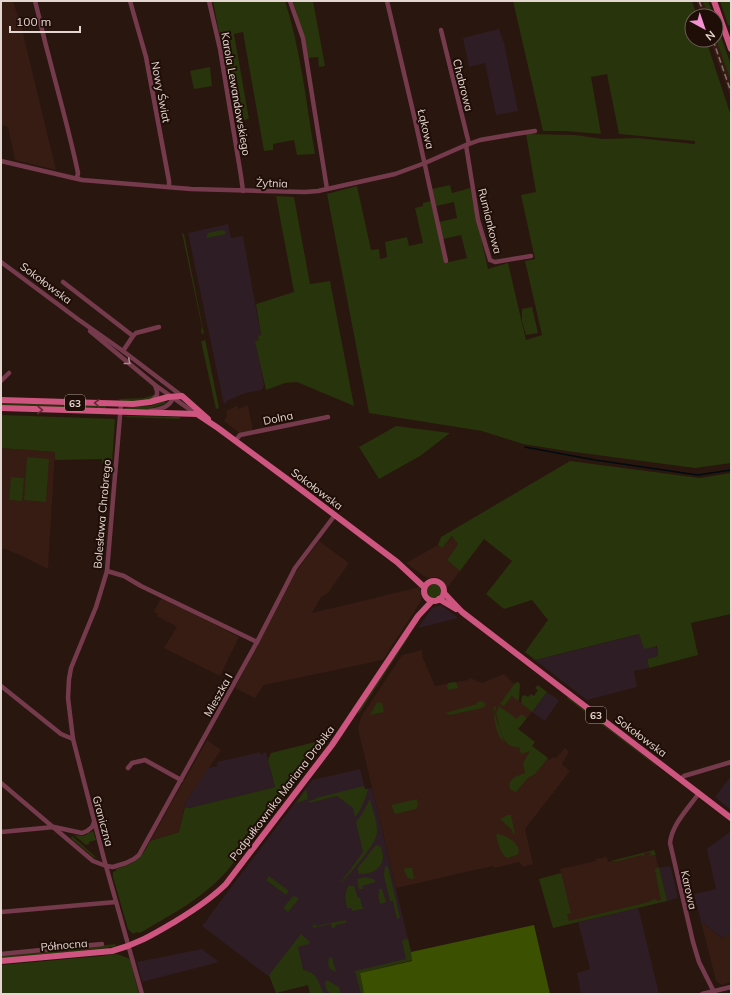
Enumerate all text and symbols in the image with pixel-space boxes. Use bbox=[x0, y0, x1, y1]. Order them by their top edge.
scale bar bbox=[10, 8, 80, 34]
north arrow bbox=[684, 8, 724, 48]
text: 100 m bbox=[16, 14, 51, 29]
text: N bbox=[703, 28, 718, 44]
street label: Karola Lewandowskiego bbox=[218, 31, 254, 157]
street label: Chabrowa bbox=[450, 57, 476, 113]
street label: Nowy Świat bbox=[148, 60, 174, 124]
street label: Łąkowa bbox=[414, 107, 437, 150]
street label: Żytnia bbox=[256, 175, 288, 191]
street label: Rumiankowa bbox=[475, 187, 505, 255]
street label: Sokołowska bbox=[17, 259, 75, 307]
one-way arrow bbox=[123, 358, 130, 365]
road number: 63 bbox=[65, 395, 85, 411]
one-way arrow bbox=[94, 399, 100, 407]
one-way arrow bbox=[37, 406, 43, 414]
street label: Dolna bbox=[262, 408, 294, 428]
street label: Bolesława Chrobrego bbox=[90, 459, 114, 569]
street label: Sokołowska bbox=[288, 465, 346, 513]
street label: Mieszka I bbox=[200, 671, 236, 719]
road number: 63 bbox=[586, 707, 606, 723]
street label: Sokołowska bbox=[612, 712, 670, 760]
street label: Podpułkownika Mariana Drobika bbox=[227, 723, 337, 863]
street label: Graniczna bbox=[90, 794, 116, 848]
street label: Karowa bbox=[678, 869, 700, 911]
street label: Północna bbox=[40, 936, 88, 954]

